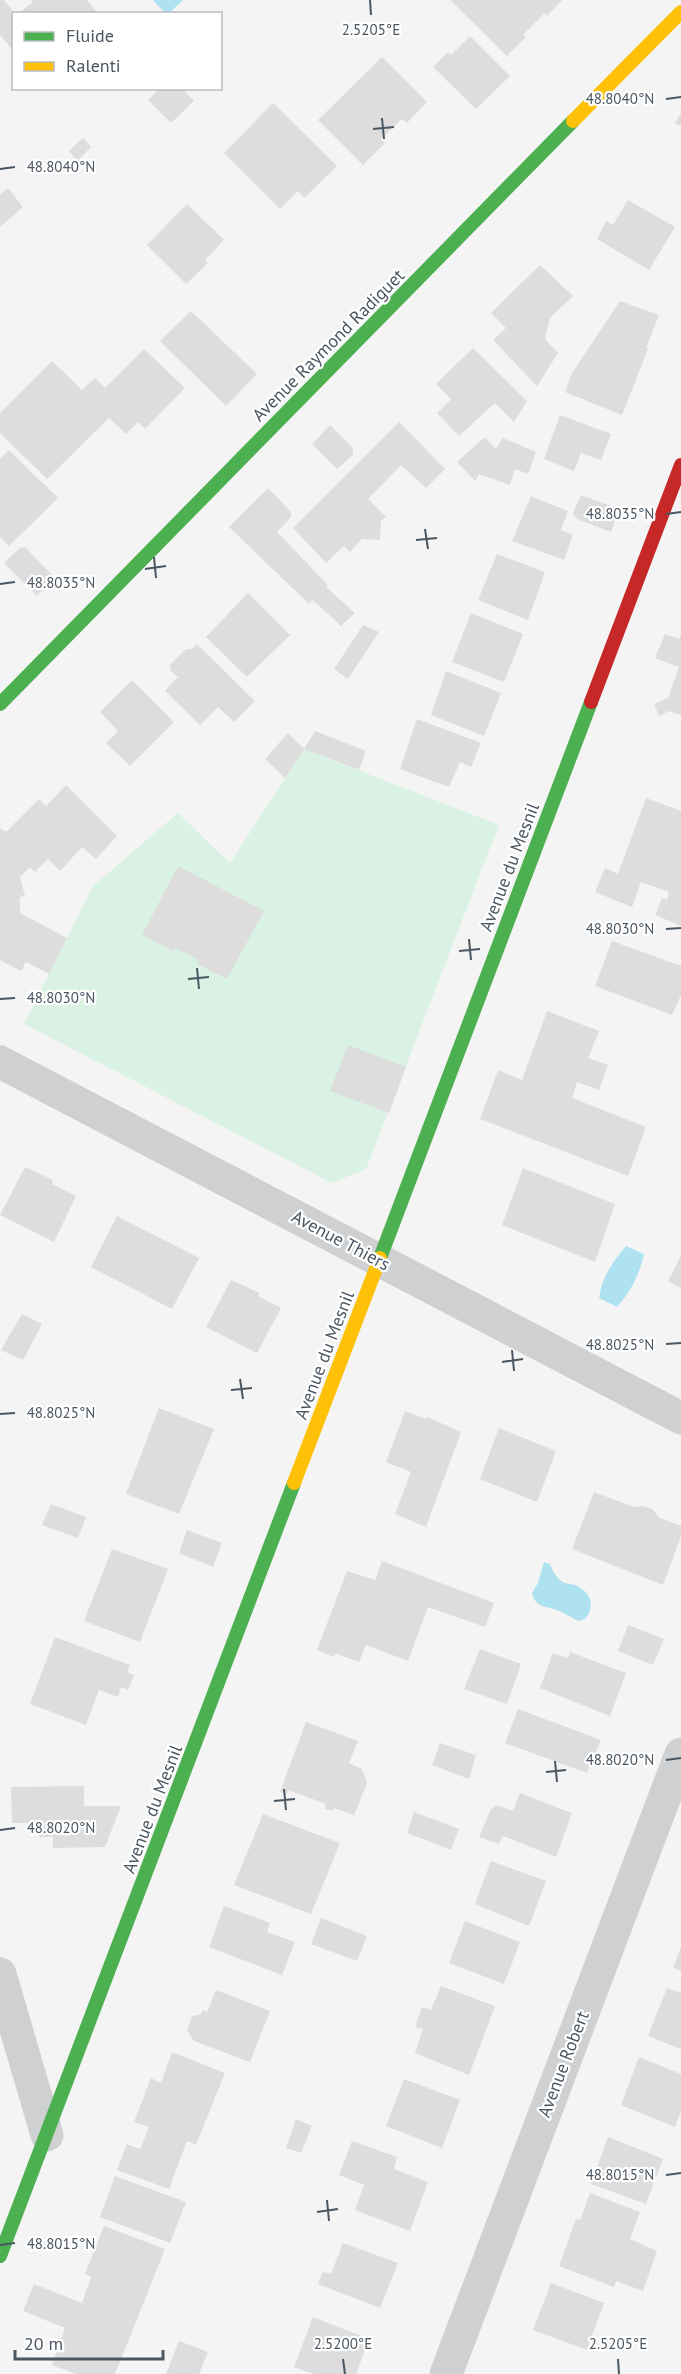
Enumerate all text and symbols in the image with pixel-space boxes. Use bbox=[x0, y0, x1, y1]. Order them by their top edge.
legend bbox=[12, 12, 222, 90]
text: 2.5205°E bbox=[342, 20, 400, 39]
text: Fluide bbox=[66, 24, 114, 47]
text: Ralenti bbox=[66, 54, 121, 77]
text: 48.8040°N bbox=[586, 89, 654, 108]
text: 48.8040°N bbox=[27, 157, 95, 176]
street label: Avenue Raymond Radiguet bbox=[247, 264, 409, 426]
text: 48.8035°N bbox=[586, 504, 654, 523]
text: 48.8035°N bbox=[27, 573, 95, 592]
street label: Avenue du Mesnil bbox=[474, 799, 544, 935]
text: 48.8030°N bbox=[586, 919, 654, 938]
text: 48.8030°N bbox=[27, 988, 95, 1007]
street label: Avenue Thiers bbox=[288, 1205, 394, 1275]
street label: Avenue du Mesnil bbox=[289, 1287, 359, 1423]
text: 48.8025°N bbox=[586, 1335, 654, 1354]
text: 48.8025°N bbox=[27, 1403, 95, 1422]
street label: Avenue du Mesnil bbox=[117, 1741, 187, 1877]
text: 48.8020°N bbox=[586, 1750, 654, 1769]
text: 48.8020°N bbox=[27, 1818, 95, 1837]
street label: Avenue Robert bbox=[532, 2008, 594, 2120]
text: 48.8015°N bbox=[586, 2165, 654, 2184]
text: 48.8015°N bbox=[27, 2234, 95, 2253]
scale bar bbox=[15, 2323, 164, 2361]
text: 20 m bbox=[24, 2332, 63, 2355]
text: 2.5200°E bbox=[314, 2334, 372, 2353]
text: 2.5205°E bbox=[589, 2334, 647, 2353]

